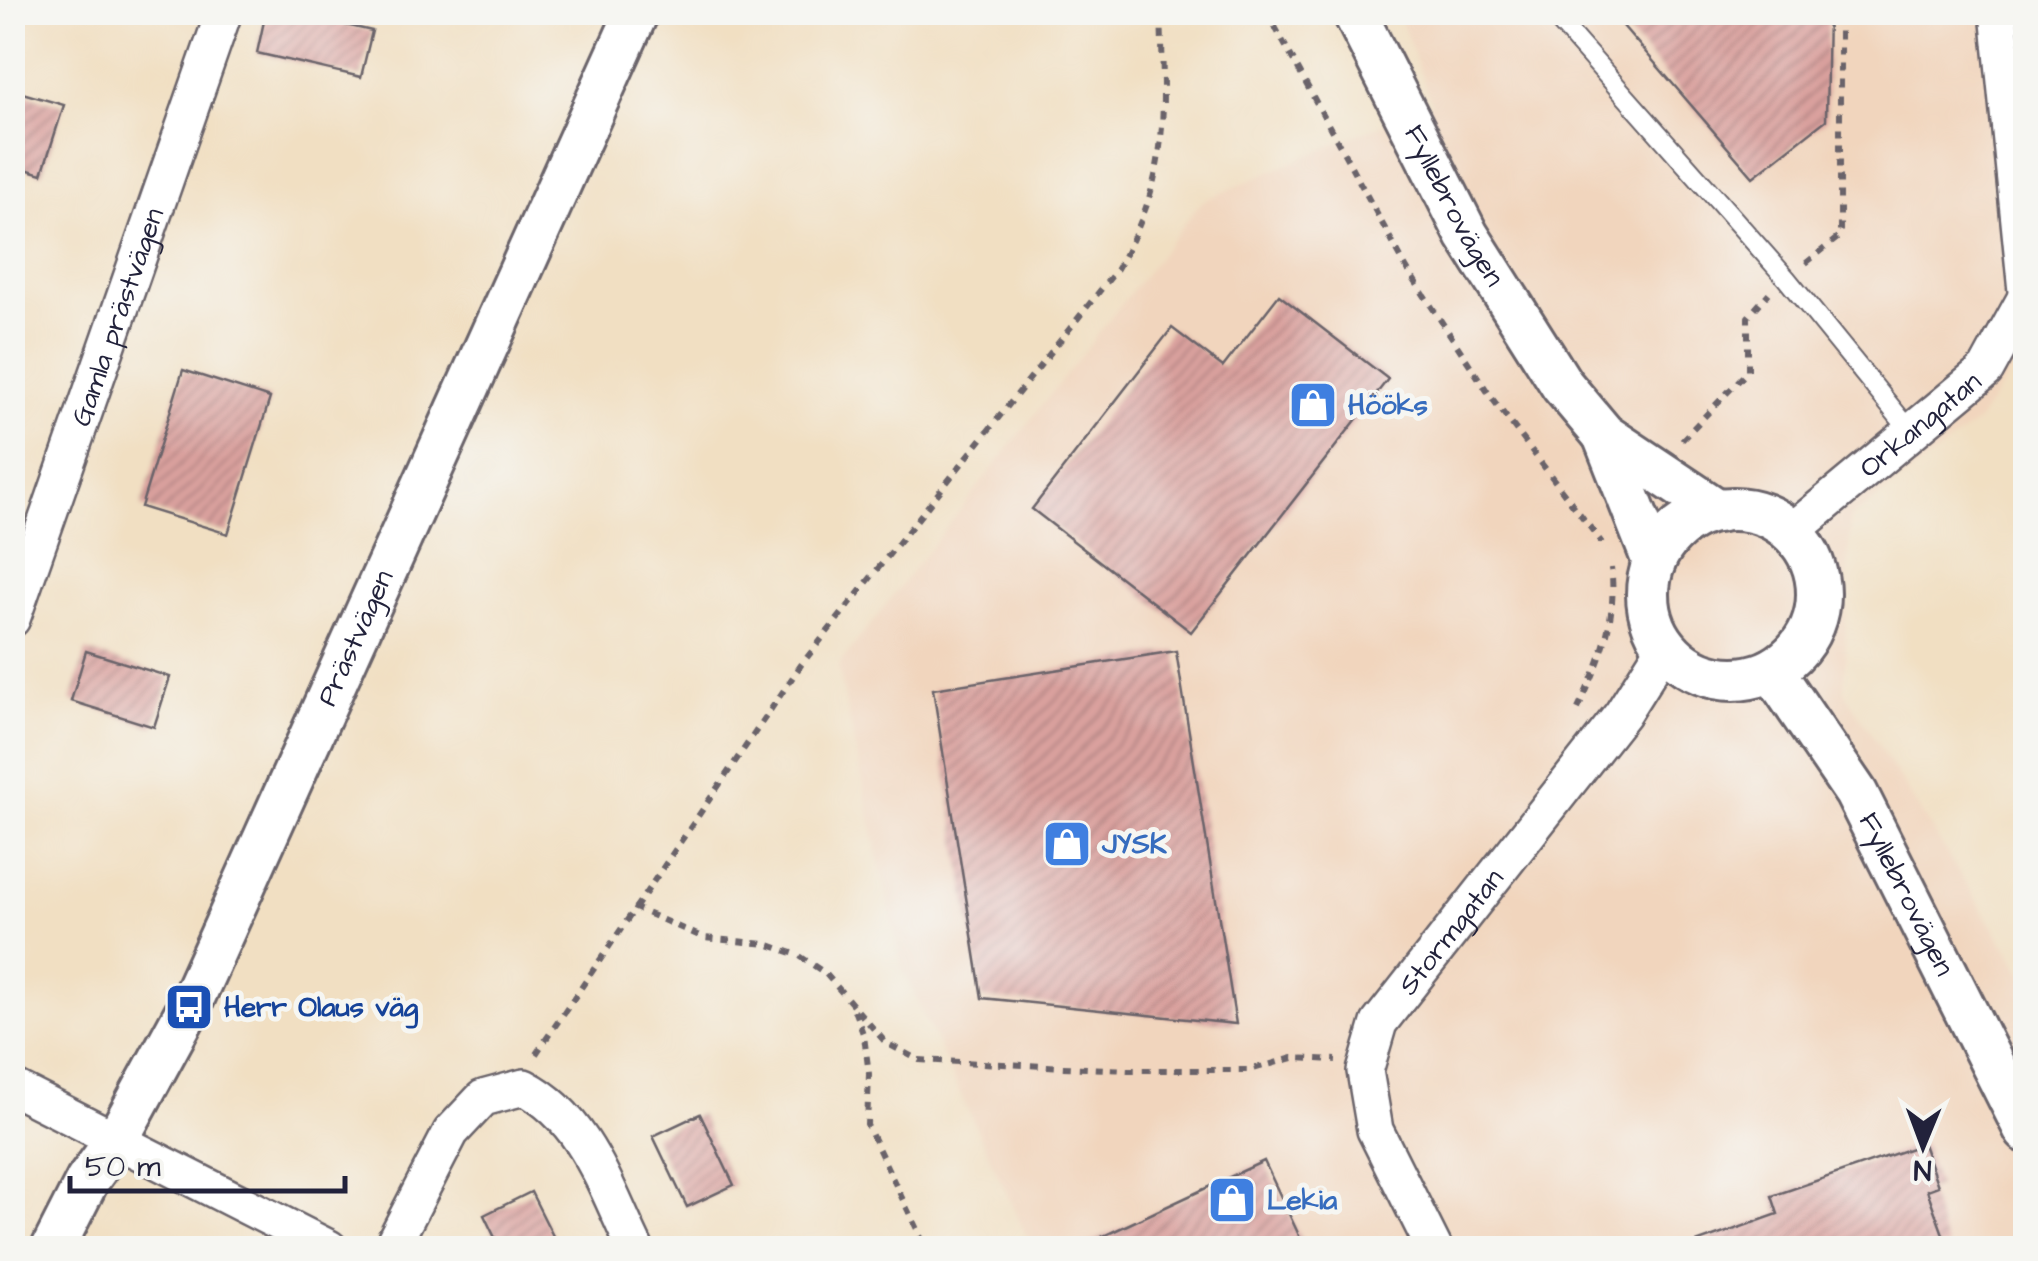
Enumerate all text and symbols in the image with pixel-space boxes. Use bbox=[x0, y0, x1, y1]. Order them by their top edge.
street label: Fyllebrovägen bbox=[1395, 118, 1514, 294]
street label: Gamla prästvägen bbox=[61, 203, 174, 431]
street label: Orkangatan bbox=[1851, 362, 1990, 487]
shop icon: Hööks bbox=[1287, 379, 1339, 431]
place label: Hööks bbox=[1348, 386, 1428, 425]
street label: Prästvägen bbox=[308, 564, 403, 712]
street label: Fyllebrovägen bbox=[1849, 806, 1964, 982]
shop icon: JYSK bbox=[1041, 818, 1093, 870]
place label: JYSK bbox=[1101, 825, 1168, 864]
street label: Stormgatan bbox=[1389, 860, 1513, 1003]
bus stop icon: Herr Olaus väg bbox=[163, 981, 215, 1033]
place label: Herr Olaus väg bbox=[224, 988, 419, 1029]
north arrow bbox=[1873, 1096, 1973, 1196]
scale bar bbox=[70, 1131, 345, 1193]
text: 50 m bbox=[85, 1146, 161, 1188]
text: N bbox=[1913, 1150, 1932, 1189]
shop icon: Lekia bbox=[1206, 1174, 1258, 1226]
place label: Lekia bbox=[1267, 1181, 1338, 1220]

